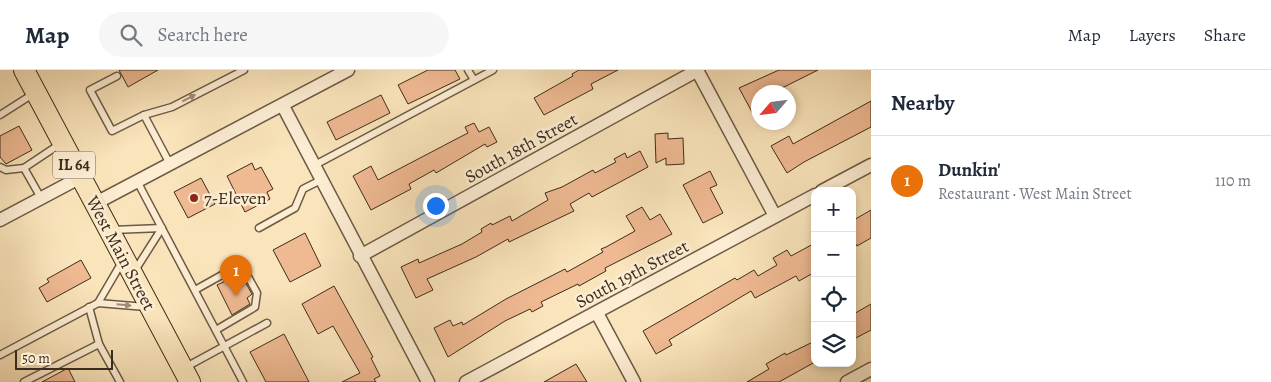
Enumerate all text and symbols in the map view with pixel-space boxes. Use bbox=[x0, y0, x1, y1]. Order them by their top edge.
search box bbox=[99, 12, 449, 57]
text: Map bbox=[25, 19, 69, 51]
icon: search bbox=[117, 21, 145, 49]
text: Search here bbox=[157, 22, 248, 48]
text: Map bbox=[1068, 23, 1101, 47]
text: Layers bbox=[1129, 23, 1176, 47]
text: Share bbox=[1204, 23, 1246, 47]
north arrow bbox=[751, 85, 796, 130]
text: Nearby bbox=[891, 89, 954, 117]
one-way arrow bbox=[182, 94, 197, 102]
street label: South 18th Street bbox=[460, 107, 582, 189]
road number: IL 64 bbox=[53, 152, 95, 178]
text: Dunkin' bbox=[938, 157, 1001, 183]
text: 1 bbox=[904, 170, 910, 192]
text: 110 m bbox=[1215, 170, 1251, 192]
text: Restaurant · West Main Street bbox=[938, 183, 1132, 205]
place label: 7-Eleven bbox=[204, 186, 267, 210]
map controls bbox=[811, 187, 856, 367]
button: + bbox=[811, 187, 856, 232]
street label: West Main Street bbox=[80, 191, 161, 315]
marker: 7-Eleven bbox=[188, 192, 200, 204]
your location bbox=[423, 193, 449, 219]
button: − bbox=[811, 232, 856, 277]
street label: South 19th Street bbox=[571, 234, 693, 314]
pin: 1 bbox=[220, 255, 252, 296]
button: locate bbox=[811, 277, 856, 322]
one-way arrow bbox=[116, 301, 132, 309]
button: layers bbox=[811, 322, 856, 367]
scale bar bbox=[15, 347, 112, 370]
text: 50 m bbox=[22, 349, 50, 368]

